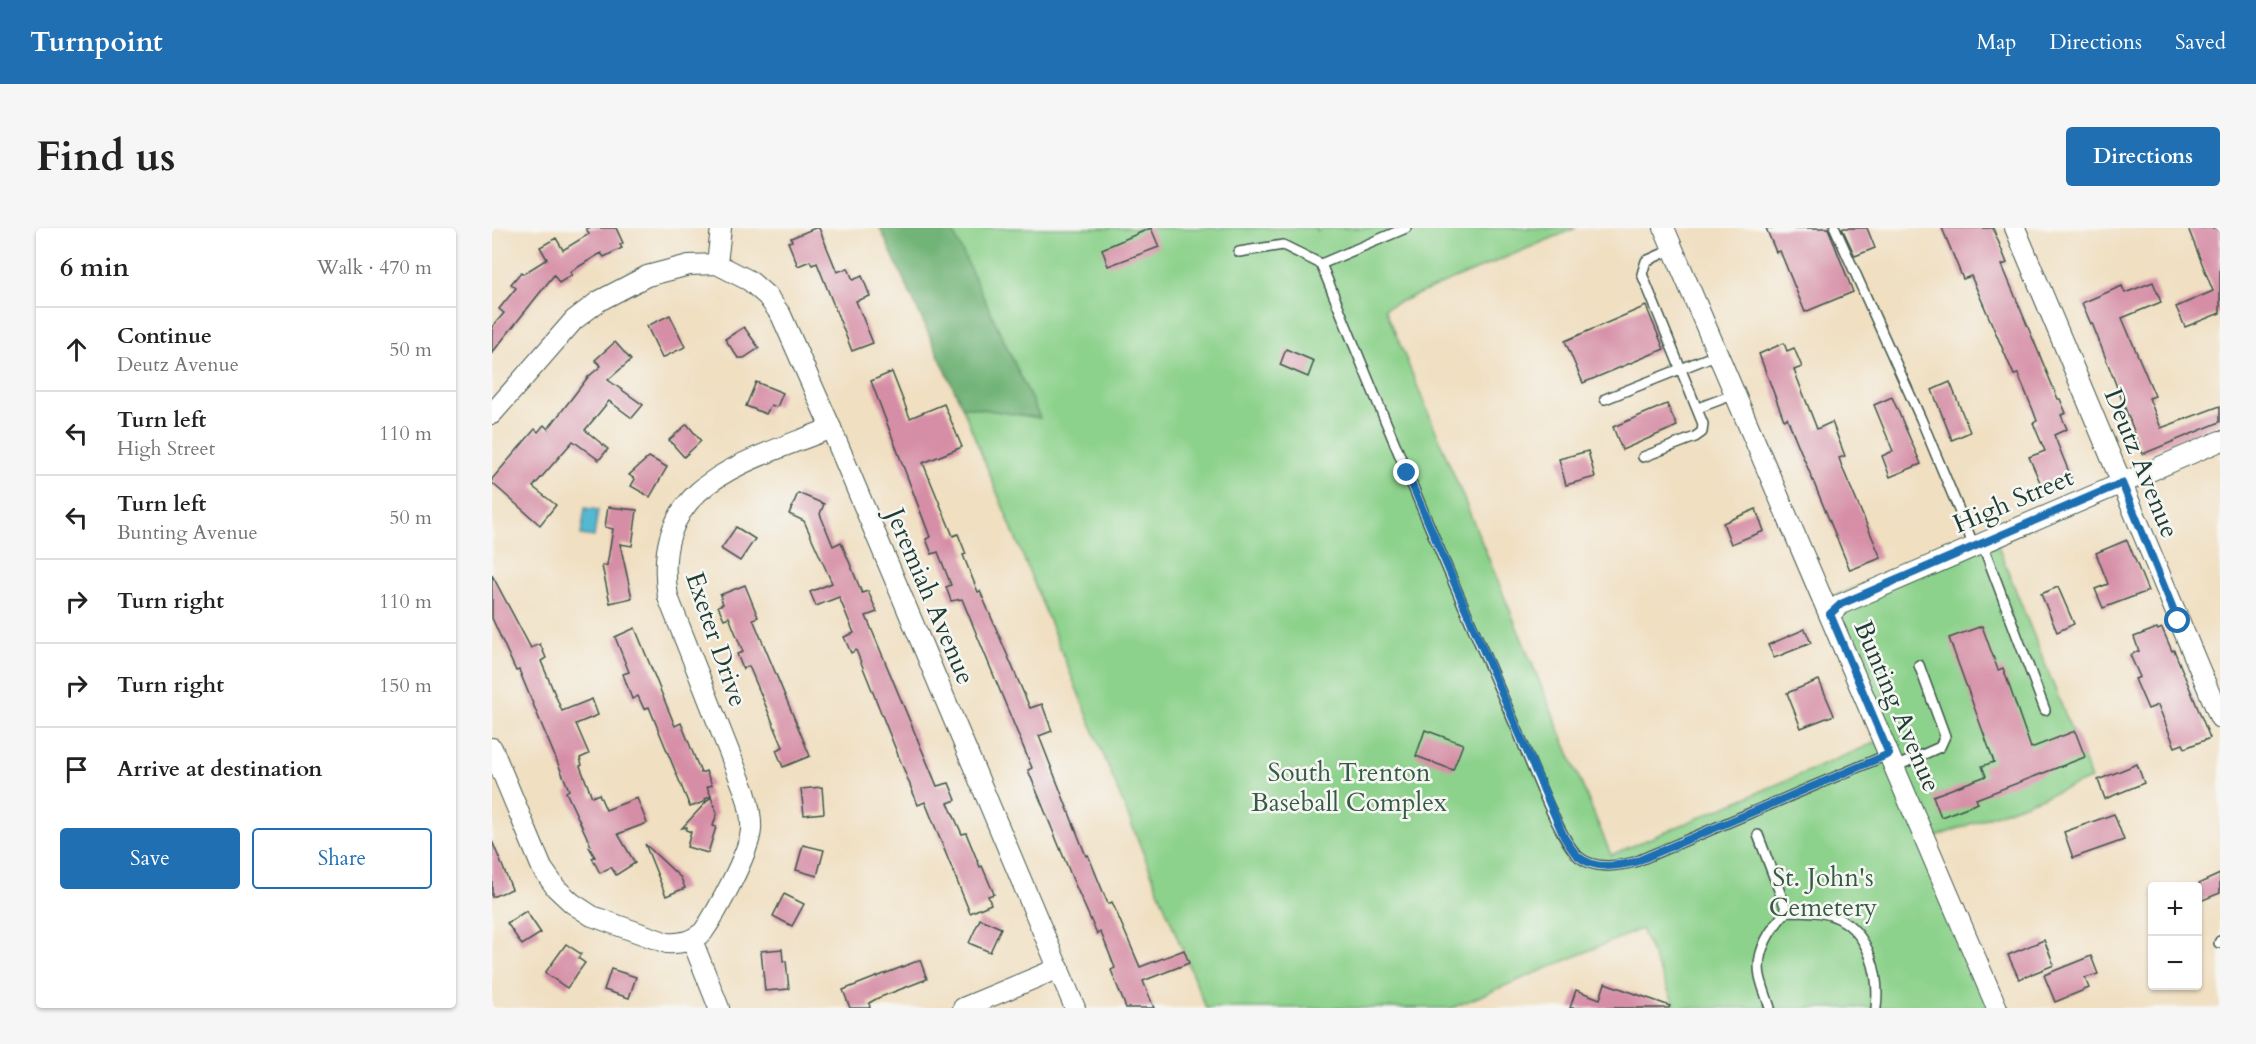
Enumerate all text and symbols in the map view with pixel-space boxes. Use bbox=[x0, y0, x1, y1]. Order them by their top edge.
text: Turnpoint bbox=[30, 23, 163, 61]
text: Map bbox=[1976, 28, 2016, 57]
text: Directions bbox=[2049, 28, 2142, 57]
text: Saved bbox=[2175, 28, 2226, 57]
button: Directions bbox=[2066, 127, 2220, 186]
text: Find us bbox=[36, 128, 176, 185]
text: 6 min bbox=[60, 250, 129, 285]
text: Walk · 470 m bbox=[317, 254, 432, 281]
text: Continue bbox=[117, 321, 212, 351]
icon: ahead bbox=[60, 333, 93, 366]
text: 50 m bbox=[389, 336, 432, 363]
text: Deutz Avenue bbox=[117, 351, 239, 378]
street label: Deutz Avenue bbox=[2096, 383, 2187, 543]
text: Turn left bbox=[117, 405, 206, 435]
icon: left bbox=[60, 417, 93, 450]
text: 110 m bbox=[379, 420, 432, 447]
text: High Street bbox=[117, 435, 215, 462]
route end bbox=[1393, 459, 1419, 485]
street label: High Street bbox=[1948, 459, 2079, 541]
text: Turn left bbox=[117, 489, 206, 519]
street label: Jeremiah Avenue bbox=[876, 499, 983, 690]
icon: left bbox=[60, 501, 93, 534]
text: 50 m bbox=[389, 504, 432, 531]
text: Bunting Avenue bbox=[117, 519, 258, 546]
street label: Exeter Drive bbox=[677, 567, 756, 711]
icon: right bbox=[60, 585, 93, 618]
text: Turn right bbox=[117, 586, 224, 616]
text: 110 m bbox=[379, 588, 432, 615]
route start bbox=[2164, 607, 2190, 633]
street label: Bunting Avenue bbox=[1846, 615, 1949, 797]
icon: right bbox=[60, 669, 93, 702]
text: Turn right bbox=[117, 670, 224, 700]
text: 150 m bbox=[379, 672, 432, 699]
icon: arrive bbox=[60, 753, 93, 786]
text: Arrive at destination bbox=[117, 754, 322, 784]
park label: South Trenton Baseball Complex bbox=[1251, 755, 1447, 820]
button: Save bbox=[60, 828, 240, 889]
button: Share bbox=[252, 828, 432, 889]
park label: St. John's Cemetery bbox=[1769, 860, 1878, 925]
map controls bbox=[2148, 882, 2202, 990]
button: + bbox=[2148, 882, 2202, 936]
button: − bbox=[2148, 936, 2202, 990]

